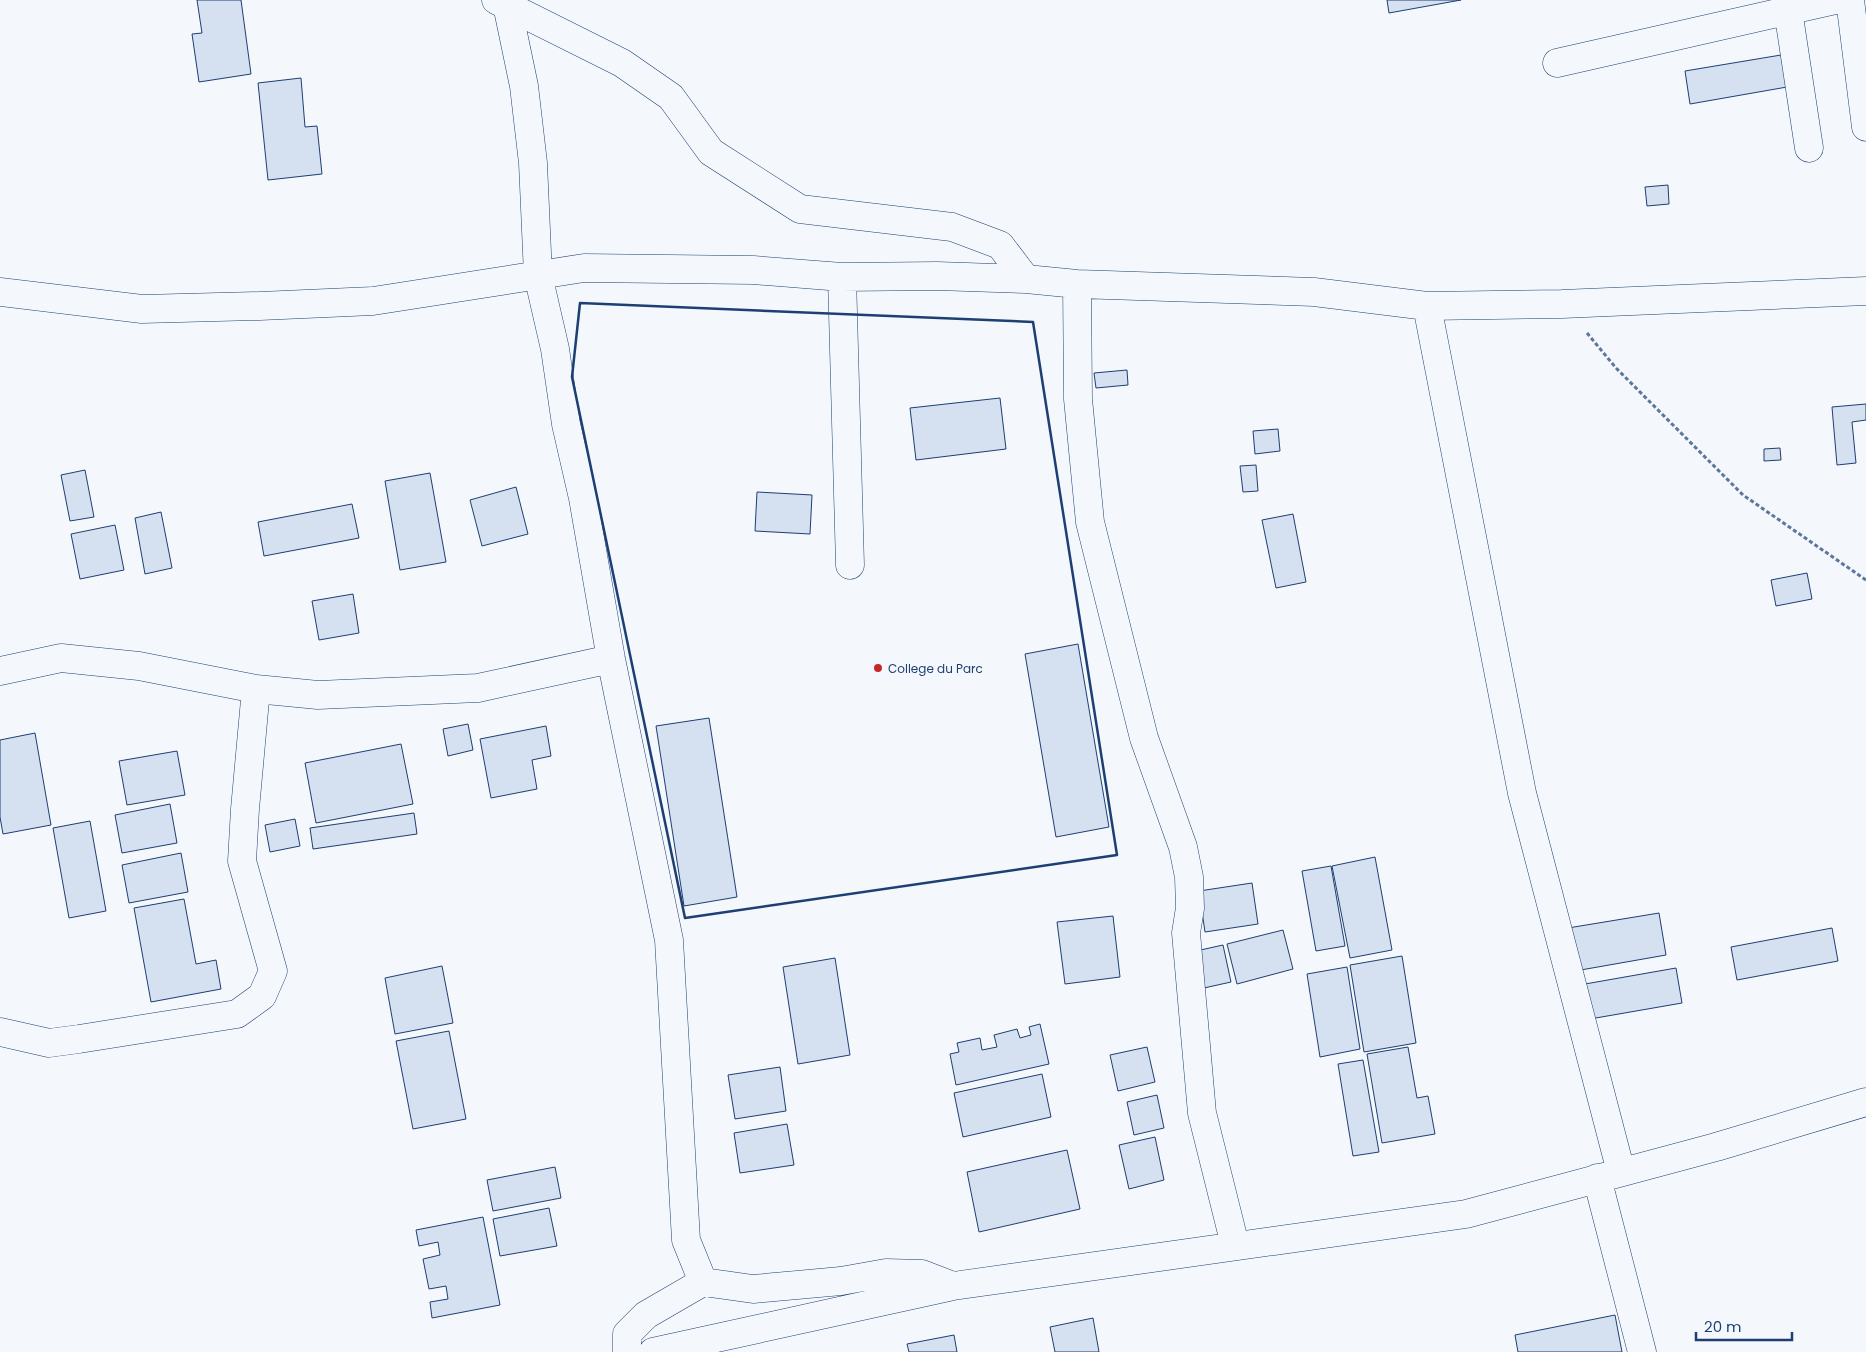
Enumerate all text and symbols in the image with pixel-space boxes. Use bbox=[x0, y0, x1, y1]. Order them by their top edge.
place label: College du Parc bbox=[888, 660, 983, 677]
marker: College du Parc bbox=[872, 662, 884, 674]
scale bar bbox=[1696, 1310, 1792, 1342]
text: 20 m bbox=[1704, 1316, 1742, 1337]

